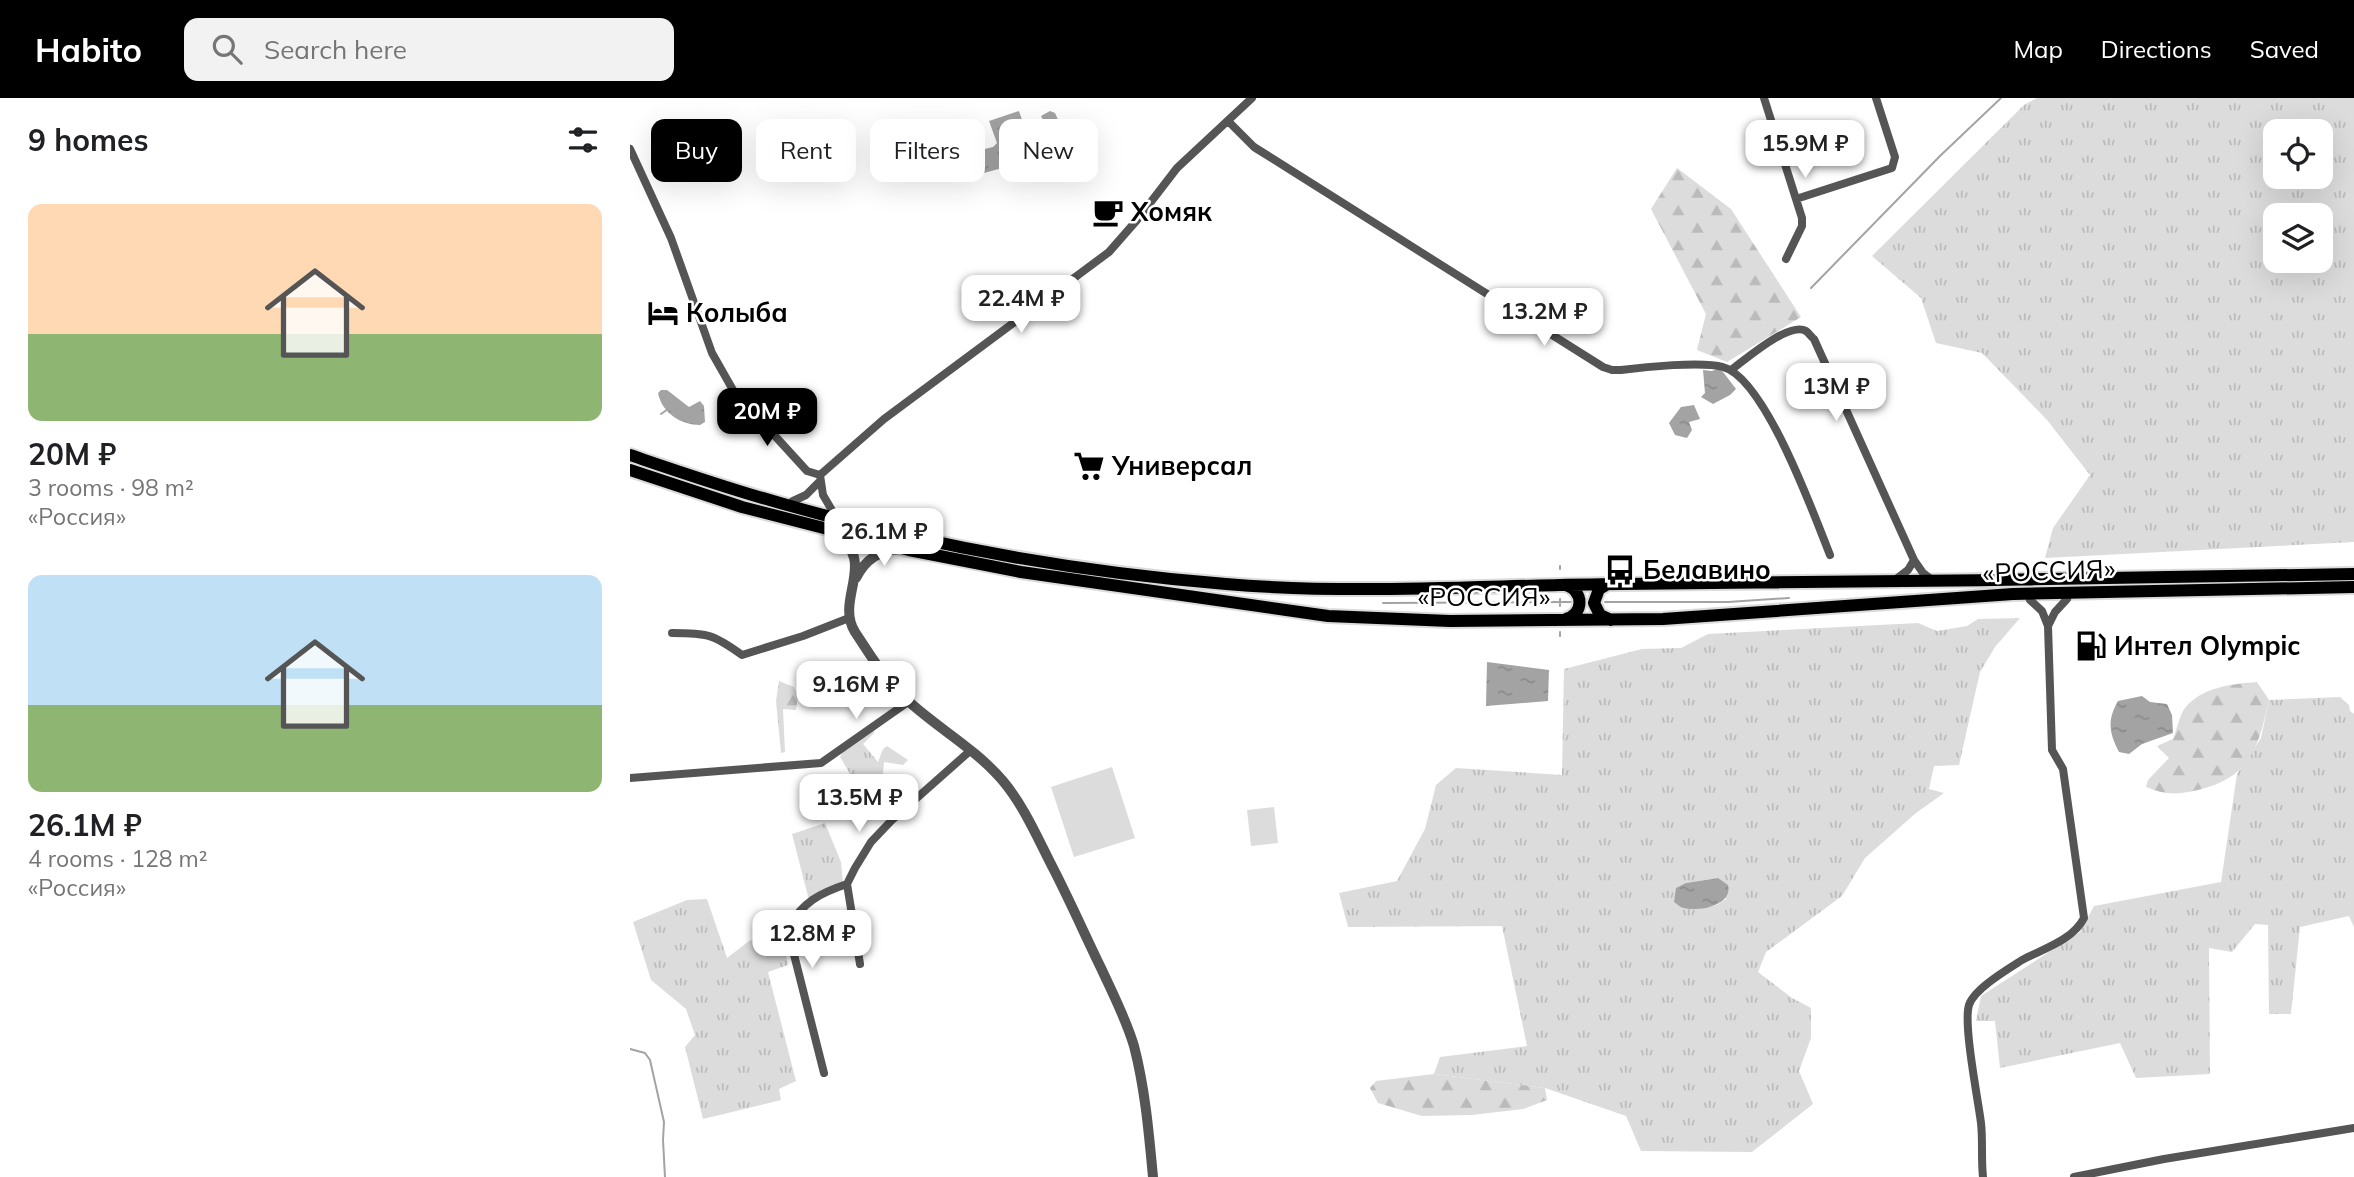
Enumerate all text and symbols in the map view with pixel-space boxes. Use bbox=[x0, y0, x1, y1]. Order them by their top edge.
search box bbox=[184, 18, 674, 81]
text: Habito bbox=[35, 29, 142, 70]
icon: search bbox=[208, 30, 246, 68]
text: Search here bbox=[264, 33, 407, 66]
text: Map bbox=[2013, 34, 2063, 64]
text: Directions bbox=[2101, 34, 2212, 64]
text: Saved bbox=[2250, 34, 2319, 64]
chip: Buy bbox=[651, 119, 742, 182]
chip: Rent bbox=[756, 119, 856, 182]
chip: Filters bbox=[870, 119, 985, 182]
chip: New bbox=[999, 119, 1098, 182]
map controls bbox=[2263, 119, 2333, 273]
button: locate bbox=[2263, 119, 2333, 189]
pin: 15.9M ₽ bbox=[1740, 120, 1870, 180]
text: 9 homes bbox=[28, 121, 149, 159]
icon: filters bbox=[564, 121, 602, 159]
text: 15.9M ₽ bbox=[1761, 128, 1849, 157]
cafe icon: Хомяк bbox=[1091, 195, 1125, 229]
place label: Хомяк bbox=[1130, 195, 1212, 228]
button: layers bbox=[2263, 203, 2333, 273]
icon: home bbox=[252, 250, 378, 376]
pin: 22.4M ₽ bbox=[956, 275, 1086, 335]
text: 22.4M ₽ bbox=[977, 283, 1065, 312]
pin: 13.2M ₽ bbox=[1479, 288, 1609, 348]
hotel icon: Колыба bbox=[646, 296, 680, 330]
place label: Колыба bbox=[686, 296, 788, 329]
text: 13.2M ₽ bbox=[1500, 296, 1588, 325]
pin: 13M ₽ bbox=[1787, 364, 1885, 423]
text: 13M ₽ bbox=[1802, 371, 1870, 400]
pin: 20M ₽ bbox=[718, 388, 816, 448]
text: 20M ₽ bbox=[733, 396, 801, 425]
text: 20M ₽ bbox=[28, 435, 116, 473]
supermarket icon: Универсал bbox=[1072, 449, 1106, 483]
place label: Универсал bbox=[1111, 449, 1252, 482]
text: 3 rooms · 98 m² bbox=[28, 473, 194, 502]
text: «Россия» bbox=[28, 502, 126, 531]
pin: 26.1M ₽ bbox=[819, 508, 949, 568]
text: 26.1M ₽ bbox=[840, 516, 928, 545]
street label: «РОССИЯ» bbox=[1982, 552, 2116, 589]
bus stop icon: Белавино bbox=[1603, 553, 1637, 587]
place label: Белавино bbox=[1643, 553, 1771, 586]
street label: «РОССИЯ» bbox=[1418, 580, 1550, 613]
icon: home bbox=[252, 621, 378, 747]
fuel station icon: Интел Olympic bbox=[2074, 629, 2108, 663]
place label: Интел Olympic bbox=[2114, 629, 2300, 662]
pin: 9.16M ₽ bbox=[791, 662, 921, 721]
text: 9.16M ₽ bbox=[812, 669, 900, 698]
pin: 13.5M ₽ bbox=[794, 774, 924, 834]
text: 13.5M ₽ bbox=[815, 782, 903, 811]
text: 26.1M ₽ bbox=[28, 806, 142, 844]
text: 4 rooms · 128 m² bbox=[28, 844, 208, 873]
text: «Россия» bbox=[28, 873, 126, 902]
pin: 12.8M ₽ bbox=[747, 910, 877, 970]
text: 12.8M ₽ bbox=[768, 918, 856, 947]

